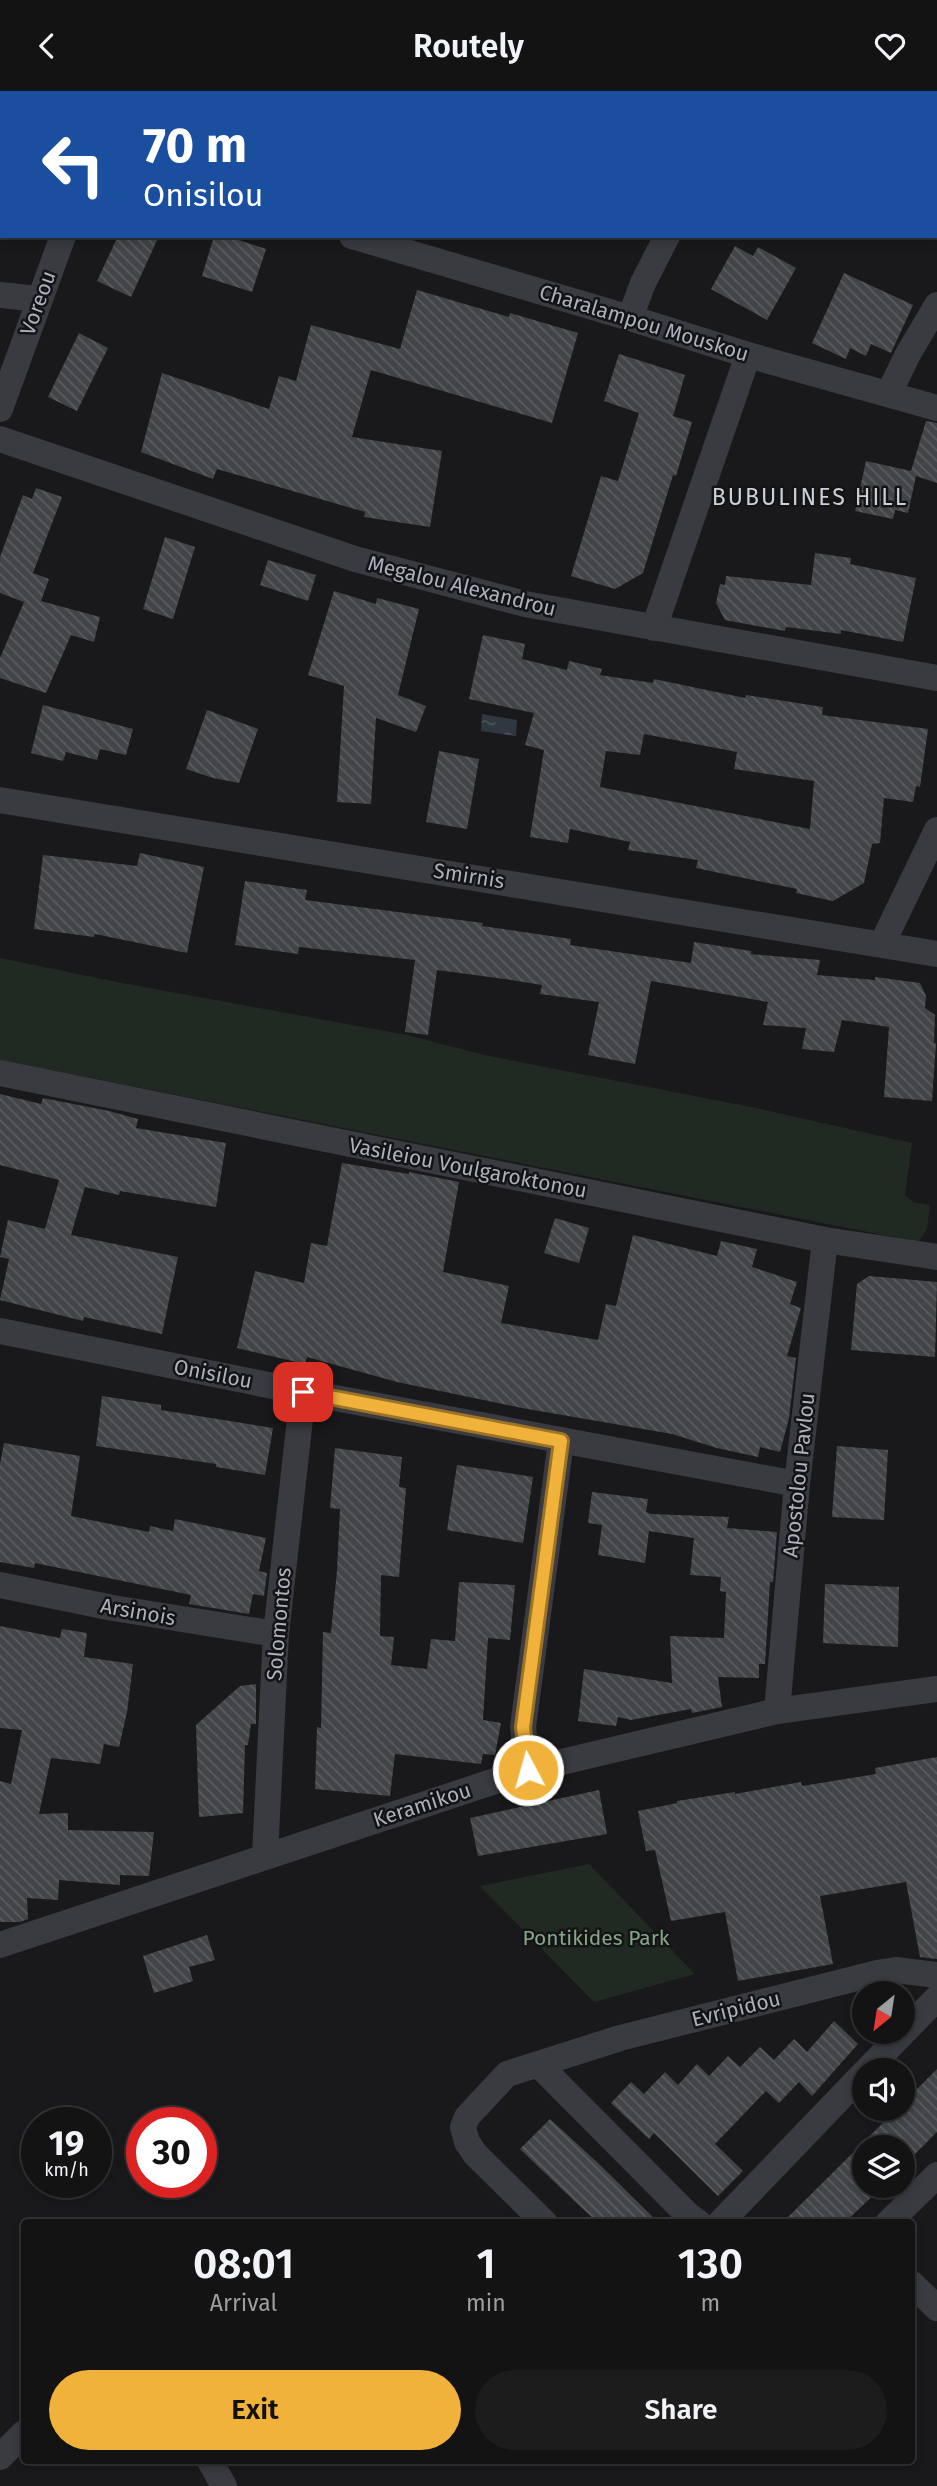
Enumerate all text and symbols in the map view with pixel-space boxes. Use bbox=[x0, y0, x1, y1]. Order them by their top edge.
icon: back bbox=[28, 27, 66, 65]
text: Routely bbox=[413, 27, 524, 65]
icon: heart bbox=[871, 27, 909, 65]
text: 70 m bbox=[143, 116, 247, 175]
icon: left bbox=[28, 119, 119, 210]
text: Onisilou bbox=[143, 176, 263, 214]
street label: Voreou bbox=[14, 267, 62, 339]
street label: Charalampou Mouskou bbox=[536, 279, 752, 367]
district label: BUBULINES HILL bbox=[712, 483, 908, 511]
street label: Megalou Alexandrou bbox=[365, 550, 559, 622]
street label: Smirnis bbox=[432, 858, 507, 894]
street label: Vasileiou Voulgaroktonou bbox=[347, 1132, 589, 1204]
street label: Onisilou bbox=[172, 1354, 254, 1394]
pin bbox=[273, 1362, 333, 1422]
icon: arrive bbox=[284, 1373, 322, 1411]
street label: Apostolou Pavlou bbox=[777, 1391, 821, 1559]
street label: Solomontos bbox=[261, 1566, 297, 1682]
street label: Arsinois bbox=[98, 1593, 178, 1631]
position arrow bbox=[491, 1733, 565, 1807]
street label: Keramikou bbox=[370, 1777, 474, 1833]
park label: Pontikides Park bbox=[522, 1925, 670, 1951]
north arrow bbox=[852, 1981, 915, 2044]
map controls bbox=[852, 1981, 915, 2198]
street label: Evripidou bbox=[689, 1985, 783, 2033]
button: sound bbox=[852, 2058, 915, 2121]
speed limit sign: 30 bbox=[126, 2107, 217, 2198]
text: 19 bbox=[49, 2122, 84, 2164]
button: layers bbox=[852, 2135, 915, 2198]
text: km/h bbox=[44, 2159, 89, 2181]
text: 08:01 bbox=[193, 2239, 294, 2289]
text: 1 bbox=[476, 2239, 496, 2289]
text: 130 bbox=[678, 2239, 743, 2289]
text: Arrival bbox=[210, 2289, 277, 2317]
text: min bbox=[466, 2289, 506, 2317]
text: m bbox=[701, 2289, 720, 2317]
button: Exit bbox=[49, 2370, 461, 2450]
button: Share bbox=[475, 2370, 887, 2450]

